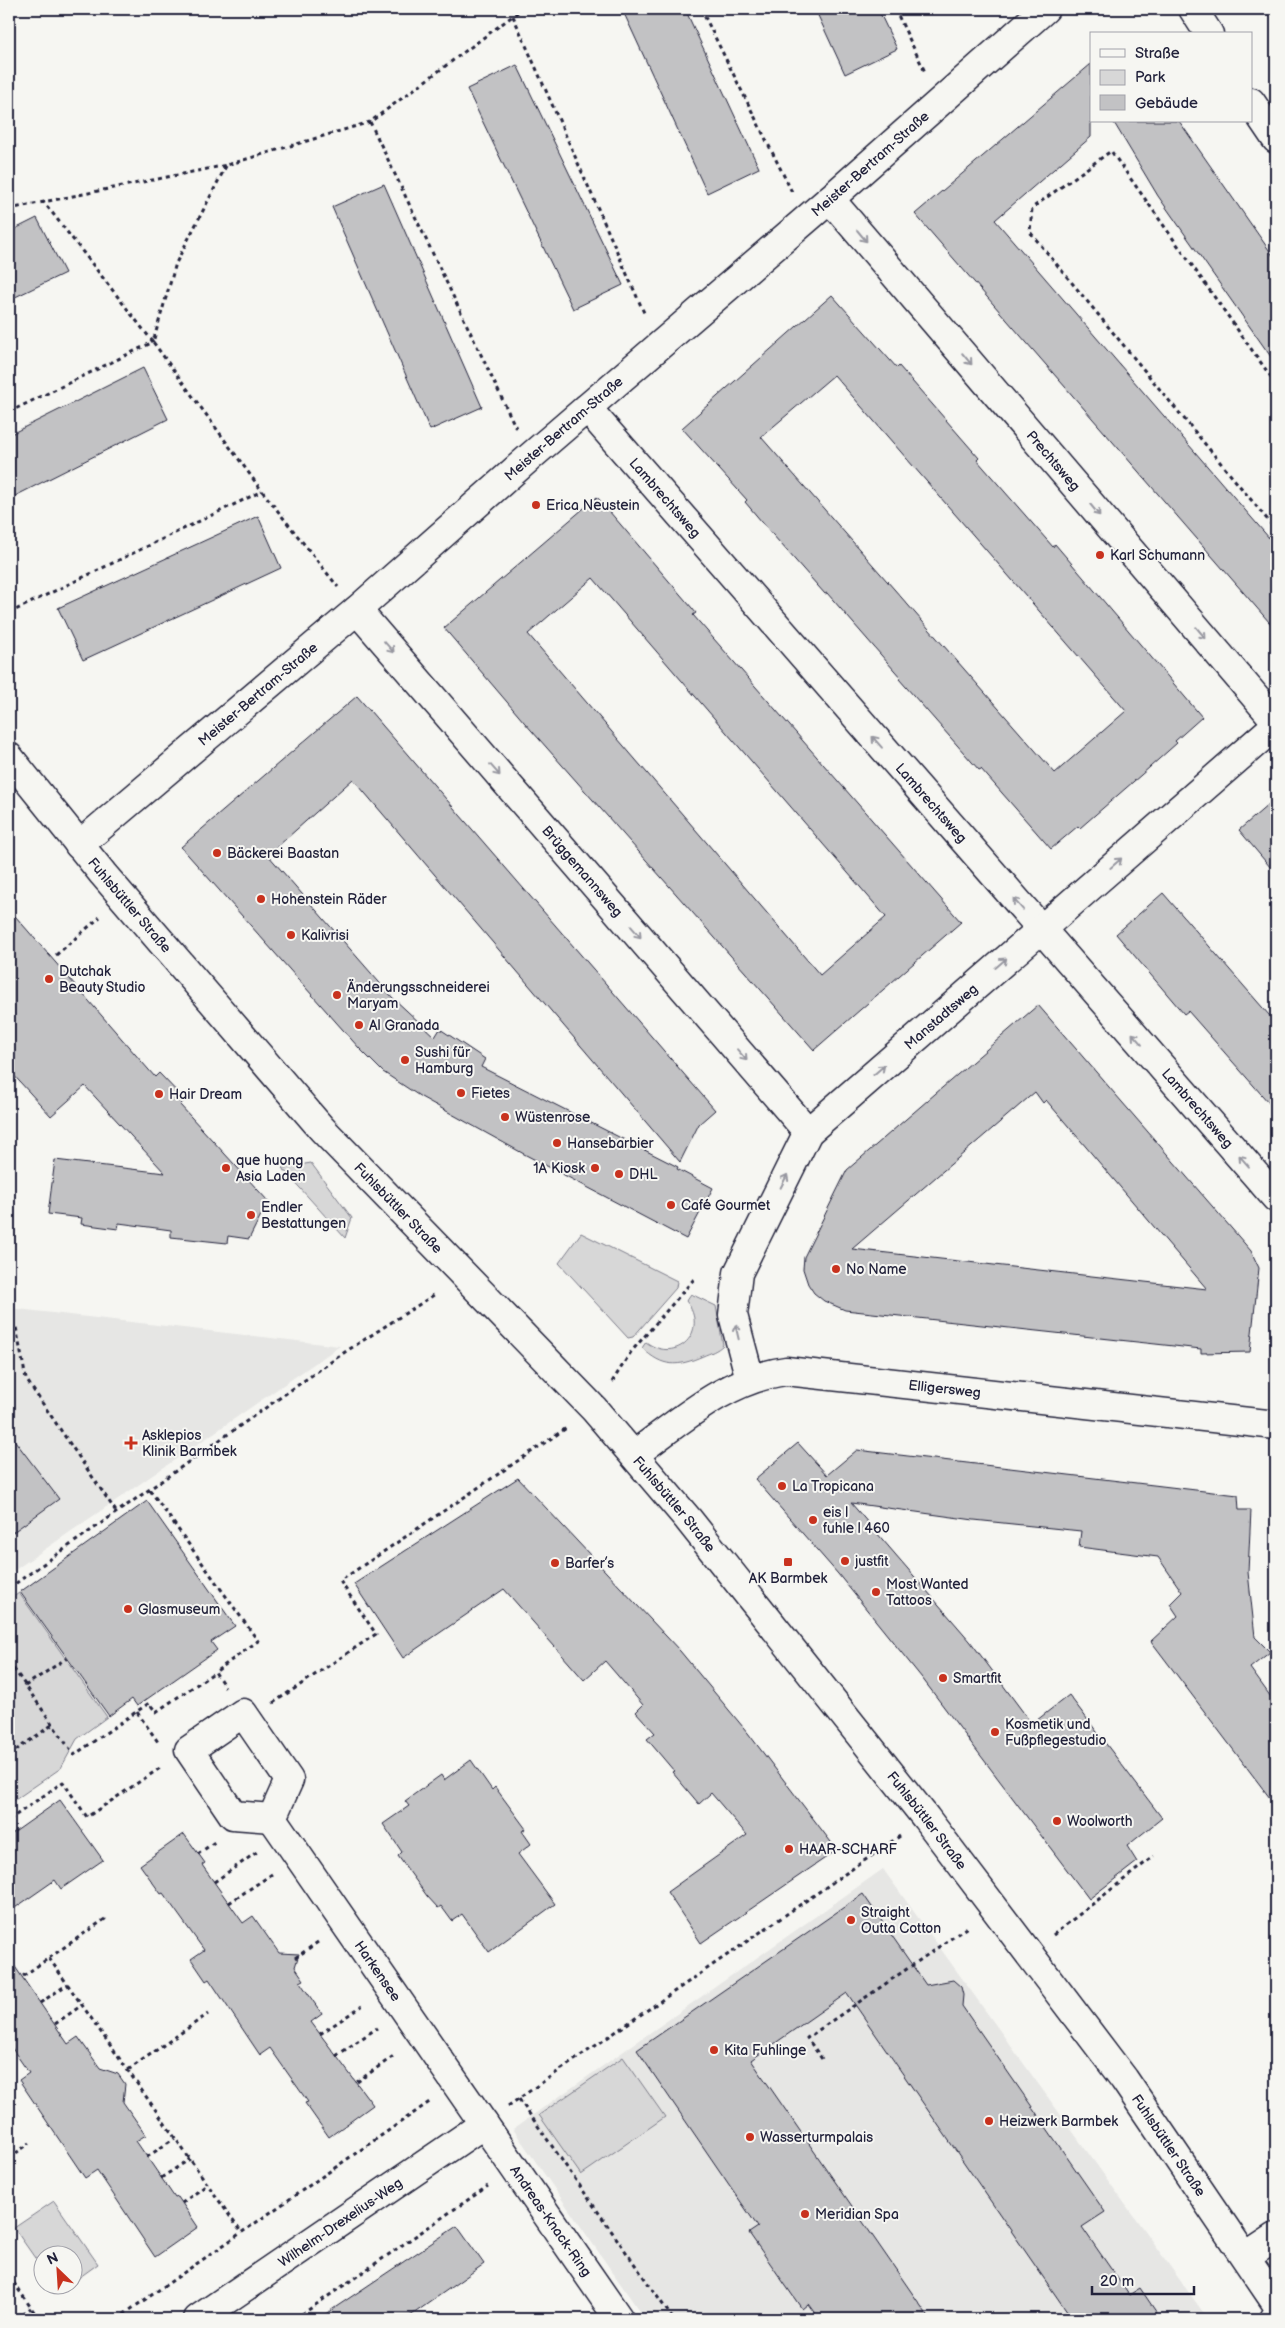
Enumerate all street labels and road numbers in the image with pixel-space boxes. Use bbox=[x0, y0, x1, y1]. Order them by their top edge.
street label: Meister-Bertram-Straße bbox=[808, 108, 933, 220]
street label: Meister-Bertram-Straße bbox=[501, 373, 627, 485]
street label: Prechtsweg bbox=[1023, 427, 1084, 494]
street label: Lambrechtsweg bbox=[625, 455, 704, 541]
street label: Meister-Bertram-Straße bbox=[195, 639, 321, 750]
street label: Lambrechtsweg bbox=[892, 760, 970, 847]
street label: Brüggemannsweg bbox=[538, 822, 626, 920]
street label: Fuhlsbüttler Straße bbox=[84, 854, 175, 956]
street label: Manstadtsweg bbox=[901, 980, 981, 1053]
street label: Lambrechtsweg bbox=[1158, 1065, 1237, 1152]
street label: Fuhlsbüttler Straße bbox=[350, 1159, 446, 1257]
street label: Elligersweg bbox=[908, 1377, 982, 1401]
street label: Fuhlsbüttler Straße bbox=[629, 1453, 719, 1556]
street label: Fuhlsbüttler Straße bbox=[883, 1768, 970, 1873]
street label: Harkensee bbox=[351, 1938, 404, 2005]
street label: Fuhlsbüttler Straße bbox=[1128, 2091, 1209, 2200]
street label: Andreas-Knack-Ring bbox=[506, 2162, 595, 2280]
street label: Wilhelm-Drexelius-Weg bbox=[275, 2174, 406, 2271]

